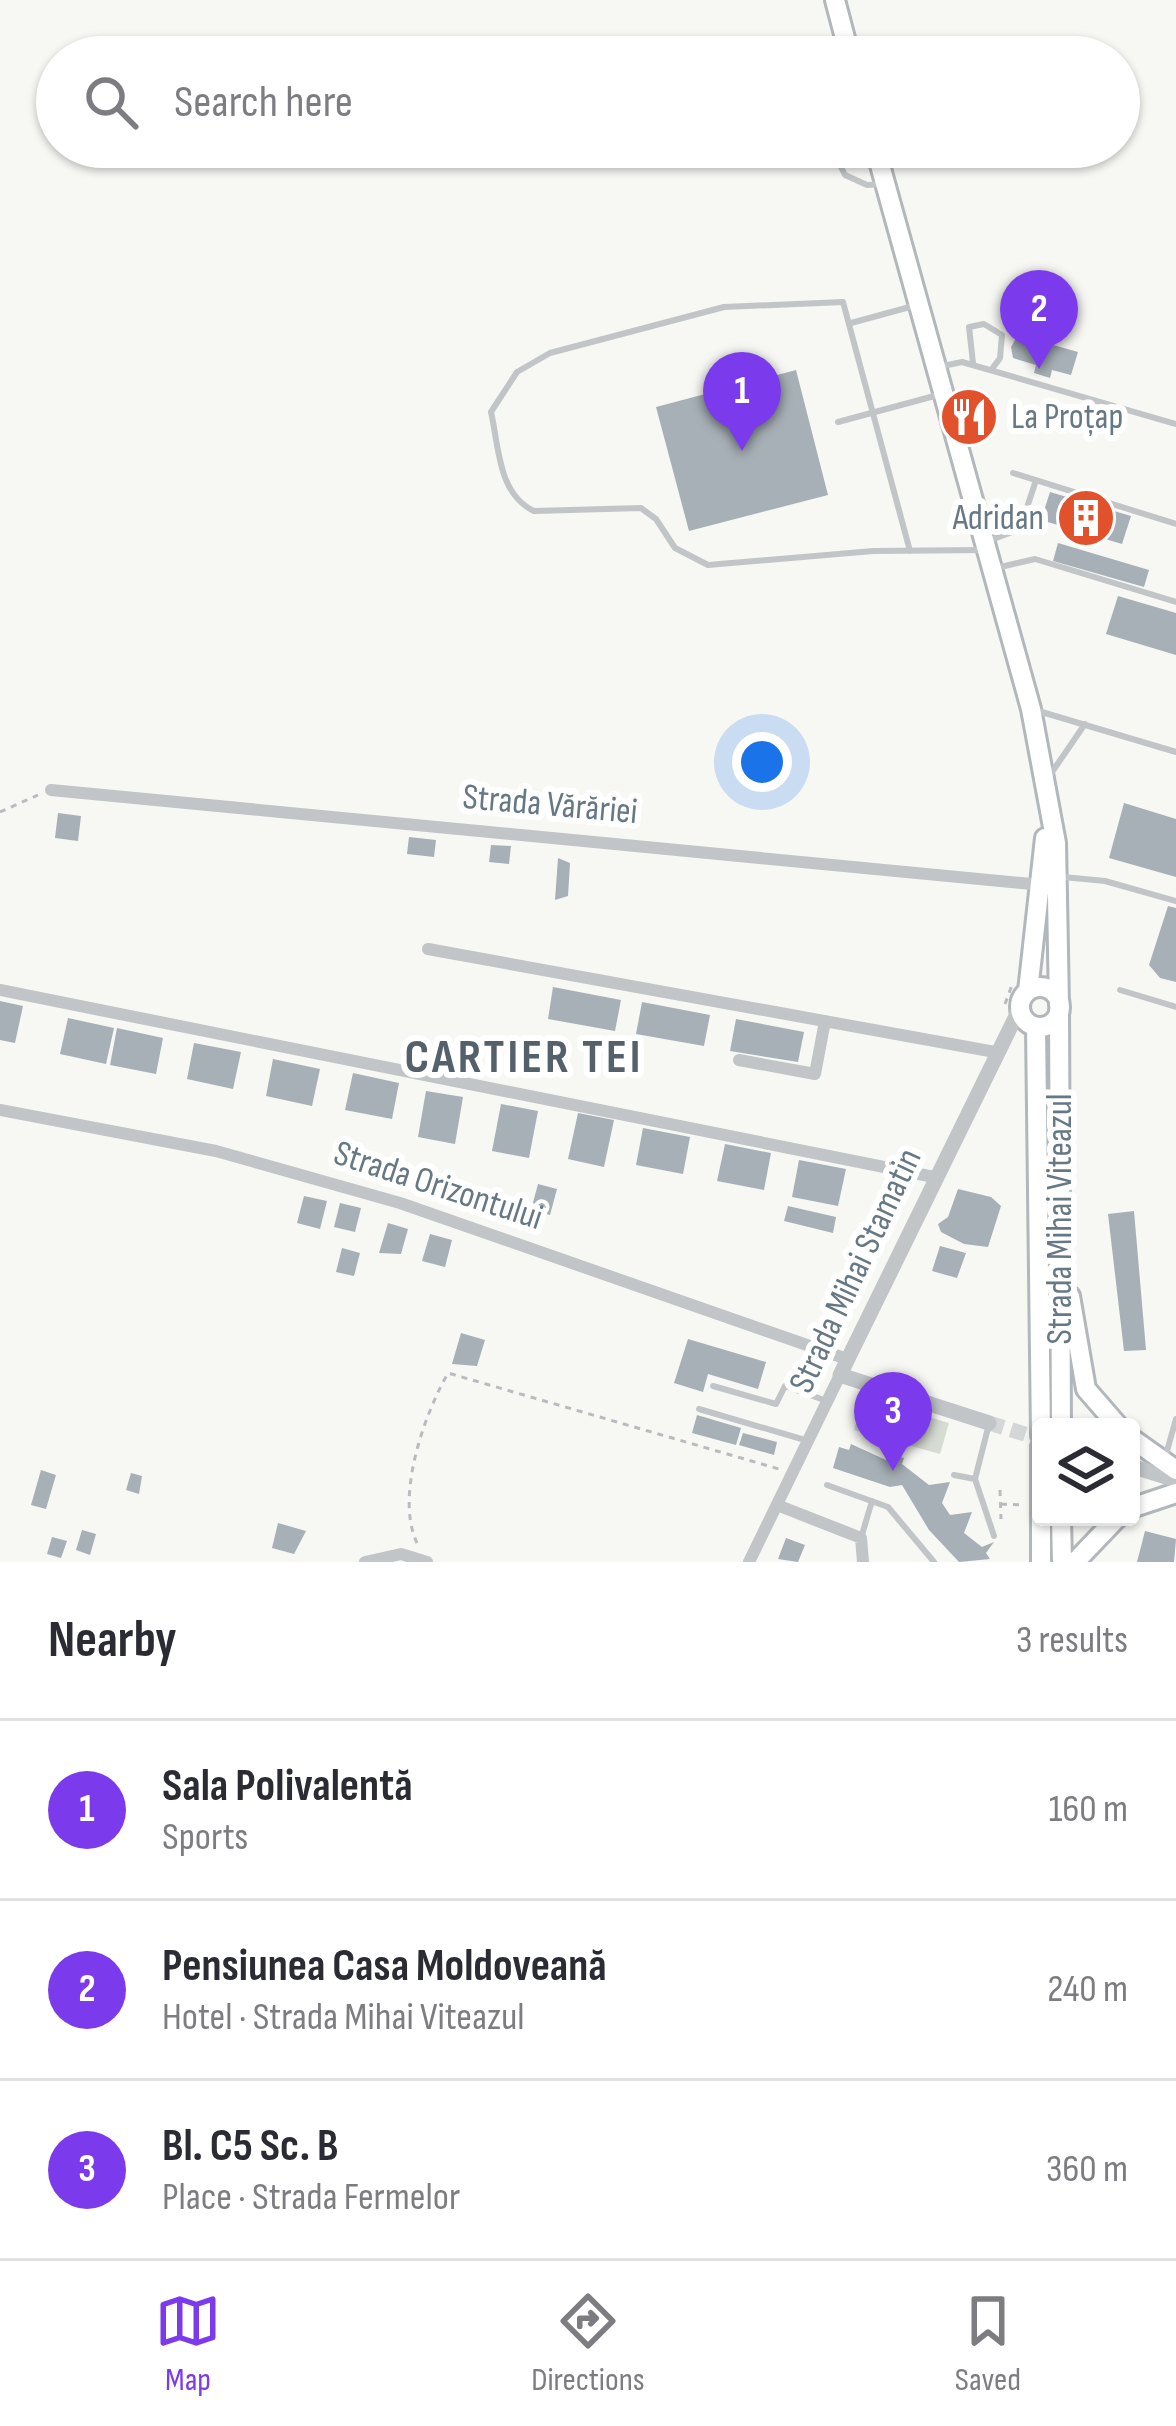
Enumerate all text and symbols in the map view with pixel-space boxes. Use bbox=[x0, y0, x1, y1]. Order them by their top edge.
search box bbox=[36, 36, 1140, 168]
icon: search bbox=[78, 69, 144, 135]
text: Search here bbox=[174, 75, 353, 130]
pin: 2 bbox=[1000, 270, 1078, 369]
pin: 1 bbox=[703, 352, 781, 451]
restaurant icon: La Proțap bbox=[938, 386, 1000, 448]
place label: La Proțap bbox=[1011, 396, 1123, 439]
building icon: Adridan bbox=[1055, 487, 1117, 549]
place label: Adridan bbox=[952, 497, 1044, 540]
your location bbox=[732, 732, 792, 792]
street label: Strada Vărăriei bbox=[461, 776, 639, 834]
district label: CARTIER TEI bbox=[405, 1029, 643, 1086]
street label: Strada Mihai Viteazul bbox=[1039, 1094, 1082, 1344]
street label: Strada Orizontului bbox=[328, 1132, 548, 1240]
street label: Strada Mihai Stamatin bbox=[781, 1142, 931, 1400]
pin: 3 bbox=[854, 1372, 932, 1471]
map controls bbox=[1032, 1418, 1140, 1526]
button: layers bbox=[1032, 1418, 1140, 1526]
text: Nearby bbox=[48, 1610, 177, 1671]
text: 3 results bbox=[1016, 1617, 1128, 1664]
text: Sala Polivalentă bbox=[162, 1759, 413, 1814]
text: 1 bbox=[79, 1786, 95, 1833]
text: 160 m bbox=[1049, 1786, 1128, 1833]
text: Sports bbox=[162, 1814, 248, 1861]
text: Pensiunea Casa Moldoveană bbox=[162, 1939, 607, 1994]
text: 2 bbox=[78, 1966, 96, 2013]
text: 240 m bbox=[1047, 1966, 1128, 2013]
text: Hotel · Strada Mihai Viteazul bbox=[162, 1994, 525, 2041]
text: Bl. C5 Sc. B bbox=[162, 2119, 338, 2174]
text: 3 bbox=[78, 2146, 96, 2193]
text: 360 m bbox=[1046, 2146, 1128, 2193]
text: Place · Strada Fermelor bbox=[162, 2174, 460, 2221]
tab: Map bbox=[155, 2288, 221, 2400]
tab: Directions bbox=[531, 2288, 645, 2400]
tab: Saved bbox=[955, 2288, 1021, 2400]

